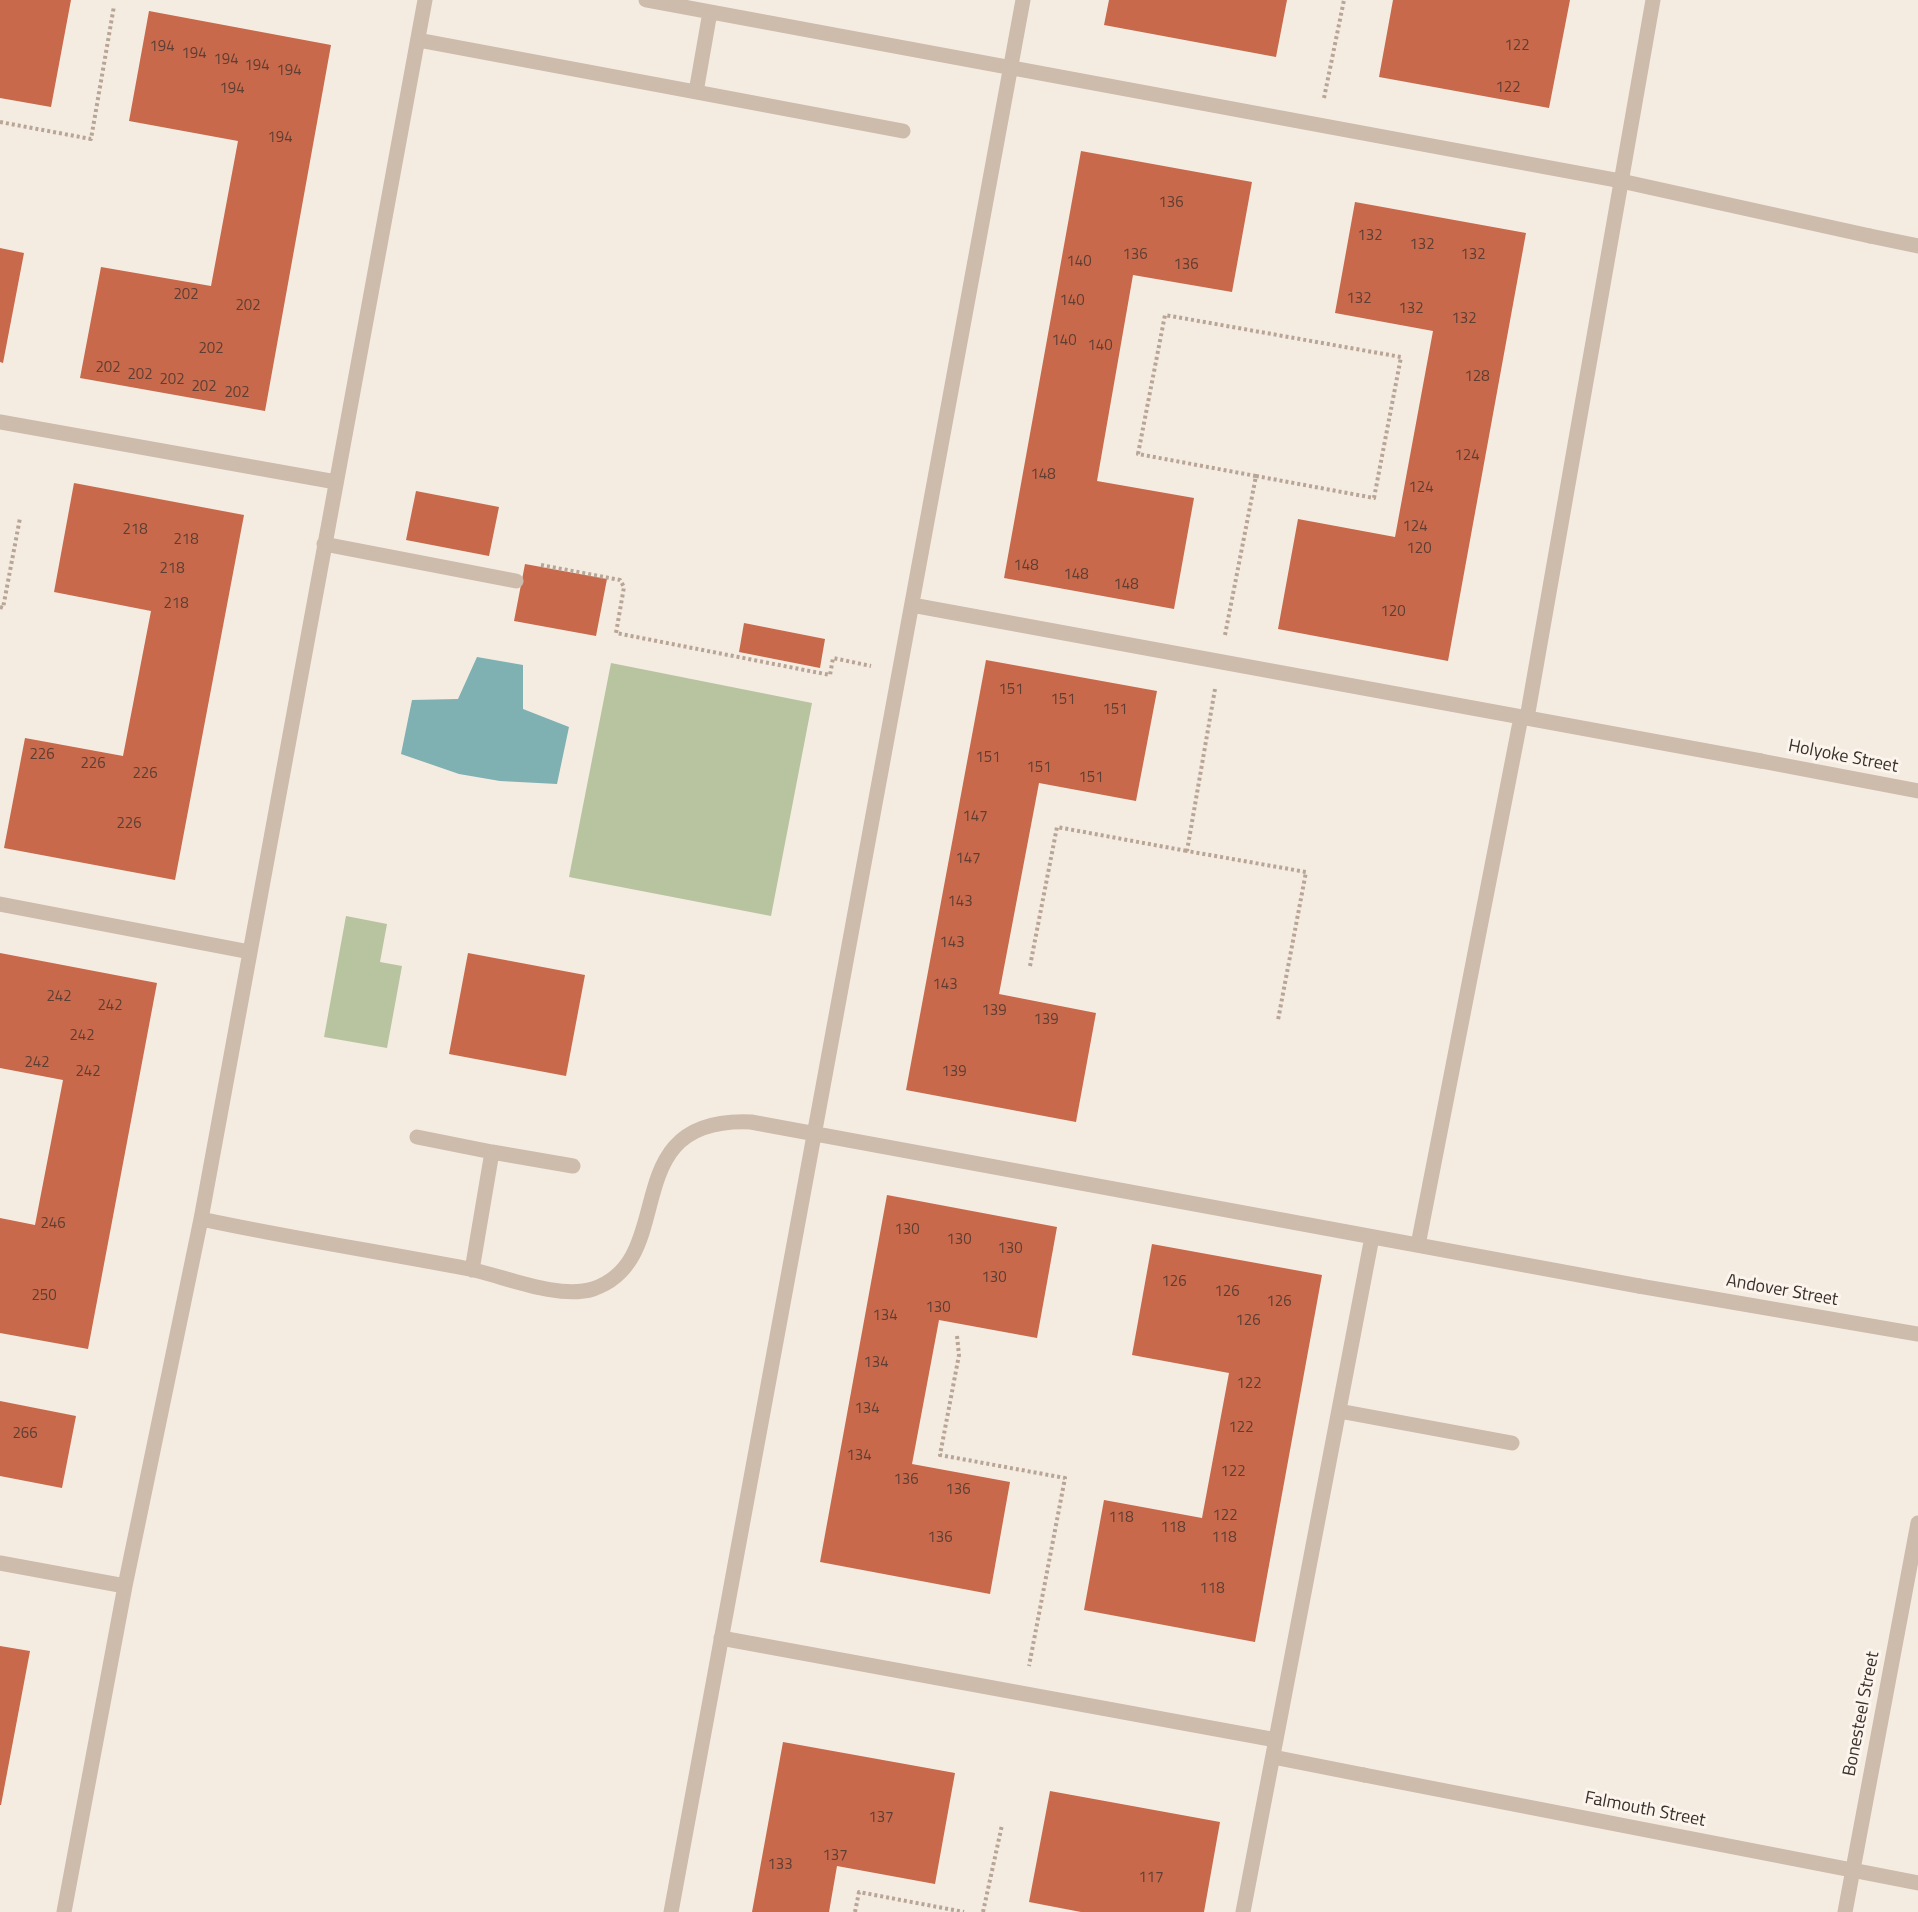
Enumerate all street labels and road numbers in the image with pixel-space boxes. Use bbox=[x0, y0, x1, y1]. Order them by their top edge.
street label: Holyoke Street bbox=[1786, 736, 1900, 778]
street label: Andover Street bbox=[1724, 1271, 1840, 1311]
street label: Bonesteel Street bbox=[1839, 1650, 1885, 1778]
street label: Falmouth Street bbox=[1583, 1788, 1707, 1832]

